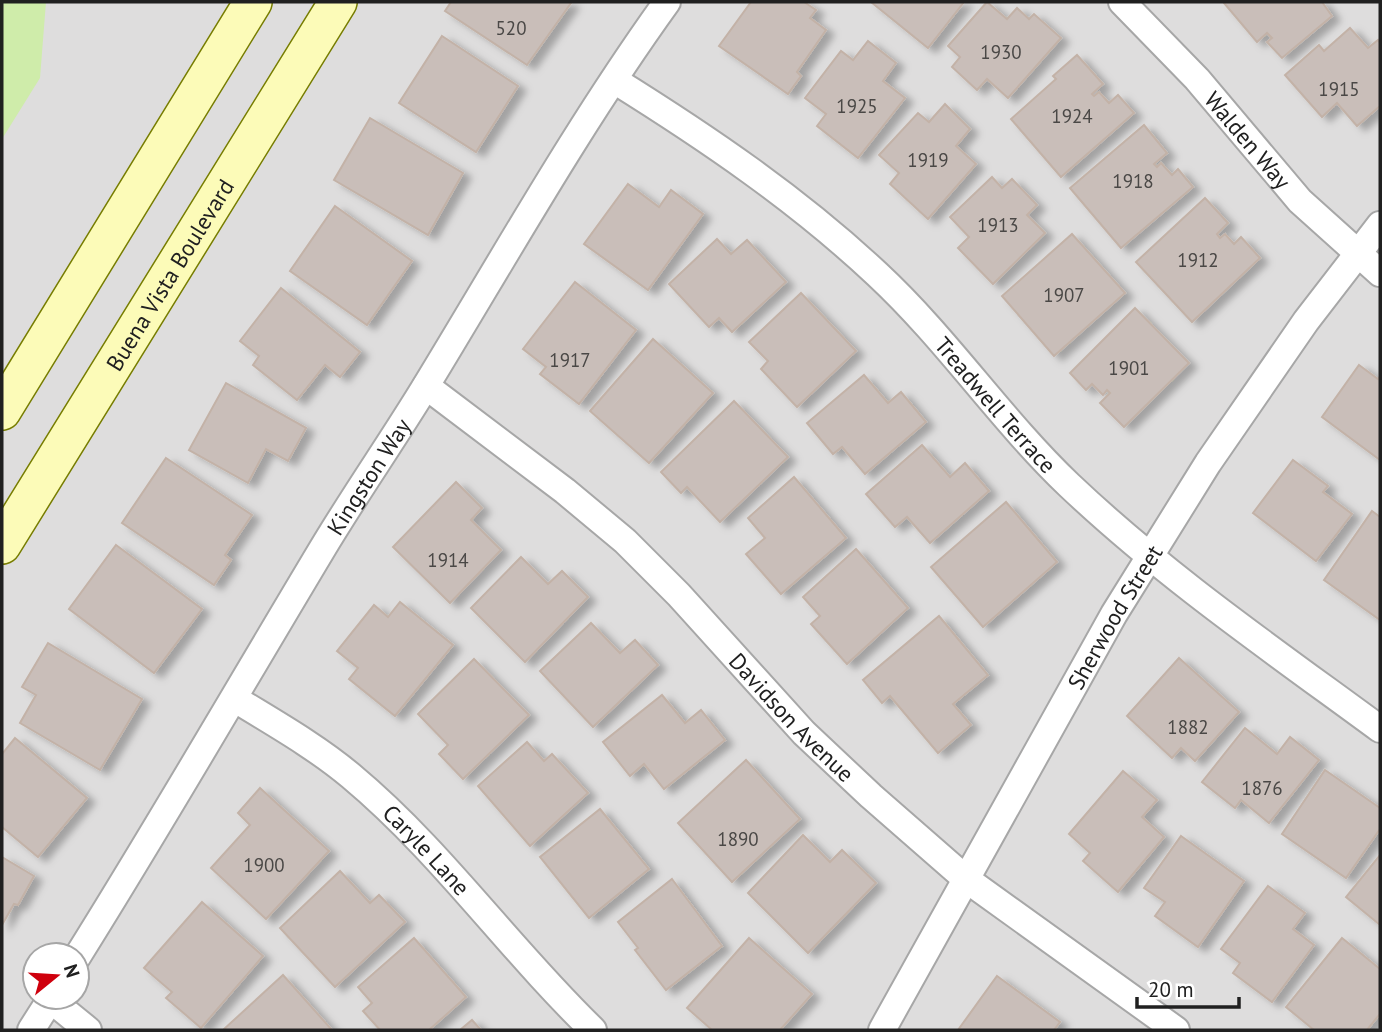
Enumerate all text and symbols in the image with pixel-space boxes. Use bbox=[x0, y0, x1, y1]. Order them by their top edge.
house number: 520 bbox=[495, 16, 527, 40]
house number: 1930 bbox=[980, 40, 1022, 64]
house number: 1915 bbox=[1318, 77, 1360, 101]
street label: Walden Way bbox=[1199, 85, 1298, 195]
house number: 1925 bbox=[836, 94, 878, 118]
house number: 1924 bbox=[1051, 104, 1093, 128]
house number: 1919 bbox=[907, 148, 949, 172]
house number: 1918 bbox=[1112, 169, 1154, 193]
street label: Buena Vista Boulevard bbox=[99, 173, 240, 376]
house number: 1913 bbox=[977, 213, 1019, 237]
house number: 1912 bbox=[1177, 248, 1219, 272]
house number: 1907 bbox=[1043, 283, 1085, 307]
street label: Treadwell Terrace bbox=[929, 330, 1063, 479]
house number: 1917 bbox=[549, 348, 591, 372]
house number: 1901 bbox=[1108, 356, 1150, 380]
street label: Kingston Way bbox=[320, 412, 417, 540]
street label: Sherwood Street bbox=[1061, 539, 1168, 694]
house number: 1914 bbox=[427, 548, 469, 572]
street label: Davidson Avenue bbox=[724, 646, 861, 787]
house number: 1882 bbox=[1167, 715, 1209, 739]
house number: 1876 bbox=[1241, 776, 1283, 800]
street label: Caryle Lane bbox=[377, 798, 477, 901]
house number: 1890 bbox=[717, 827, 759, 851]
house number: 1900 bbox=[243, 853, 285, 877]
north arrow bbox=[21, 941, 91, 1011]
text: N bbox=[59, 961, 86, 980]
scale bar bbox=[1137, 965, 1238, 1009]
text: 20 m bbox=[1148, 976, 1194, 1003]

